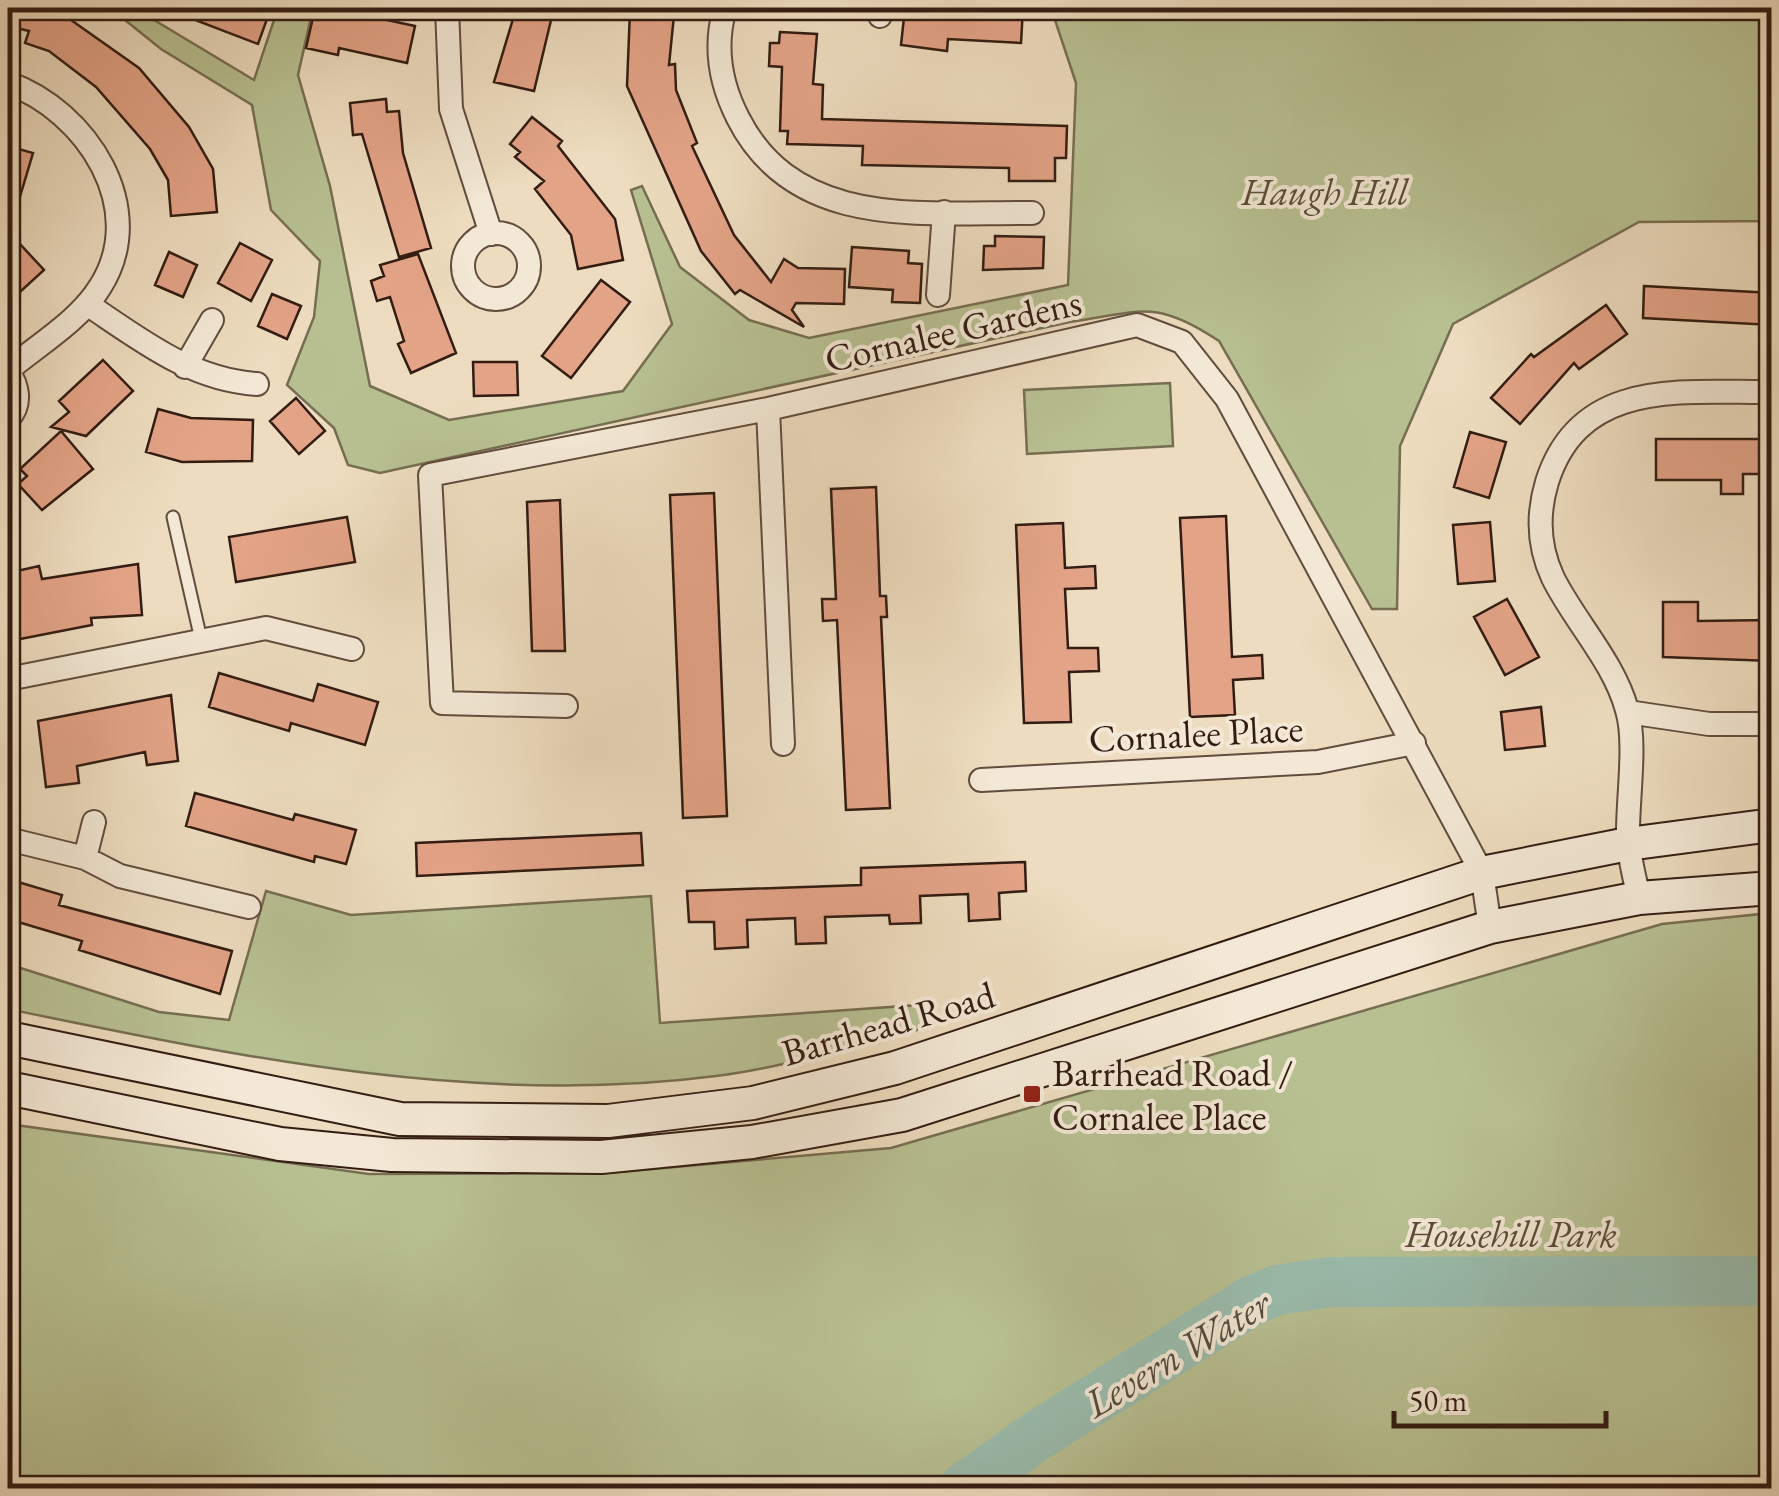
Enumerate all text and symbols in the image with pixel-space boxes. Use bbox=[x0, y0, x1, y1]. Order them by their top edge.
park label: Haugh Hill bbox=[1241, 167, 1410, 216]
street label: Cornalee Gardens bbox=[820, 277, 1086, 383]
street label: Cornalee Place bbox=[1088, 703, 1304, 763]
street label: Barrhead Road bbox=[776, 969, 1001, 1077]
place label: Barrhead Road / Cornalee Place bbox=[1052, 1048, 1294, 1141]
marker: Barrhead Road / Cornalee Place bbox=[1021, 1083, 1043, 1105]
park label: Househill Park bbox=[1404, 1209, 1617, 1258]
water label: Levern Water bbox=[1073, 1276, 1281, 1429]
scale bar bbox=[1394, 1366, 1606, 1428]
text: 50 m bbox=[1409, 1381, 1467, 1420]

